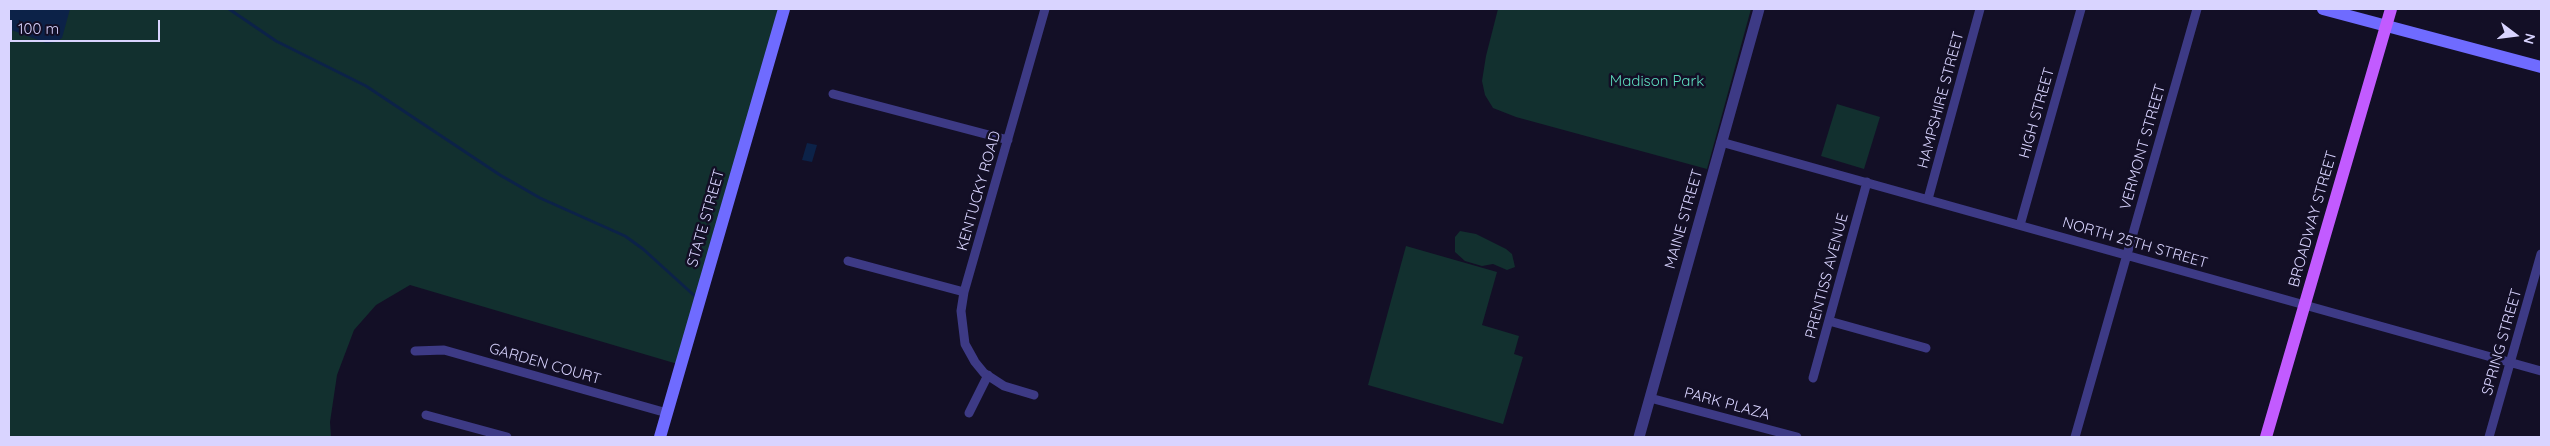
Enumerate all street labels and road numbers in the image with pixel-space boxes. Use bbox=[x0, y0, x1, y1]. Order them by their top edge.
street label: HAMPSHIRE STREET bbox=[1914, 30, 1968, 170]
street label: HIGH STREET bbox=[2015, 66, 2059, 160]
street label: VERMONT STREET bbox=[2116, 82, 2170, 212]
street label: KENTUCKY ROAD bbox=[953, 129, 1005, 253]
street label: BROADWAY STREET bbox=[2285, 149, 2341, 289]
street label: STATE STREET bbox=[683, 167, 729, 269]
street label: MAINE STREET bbox=[1661, 167, 1707, 271]
street label: PRENTISS AVENUE bbox=[1802, 211, 1852, 341]
street label: NORTH 25TH STREET bbox=[2060, 214, 2210, 272]
street label: SPRING STREET bbox=[2478, 287, 2526, 397]
street label: GARDEN COURT bbox=[487, 339, 603, 389]
street label: PARK PLAZA bbox=[1682, 384, 1772, 424]

